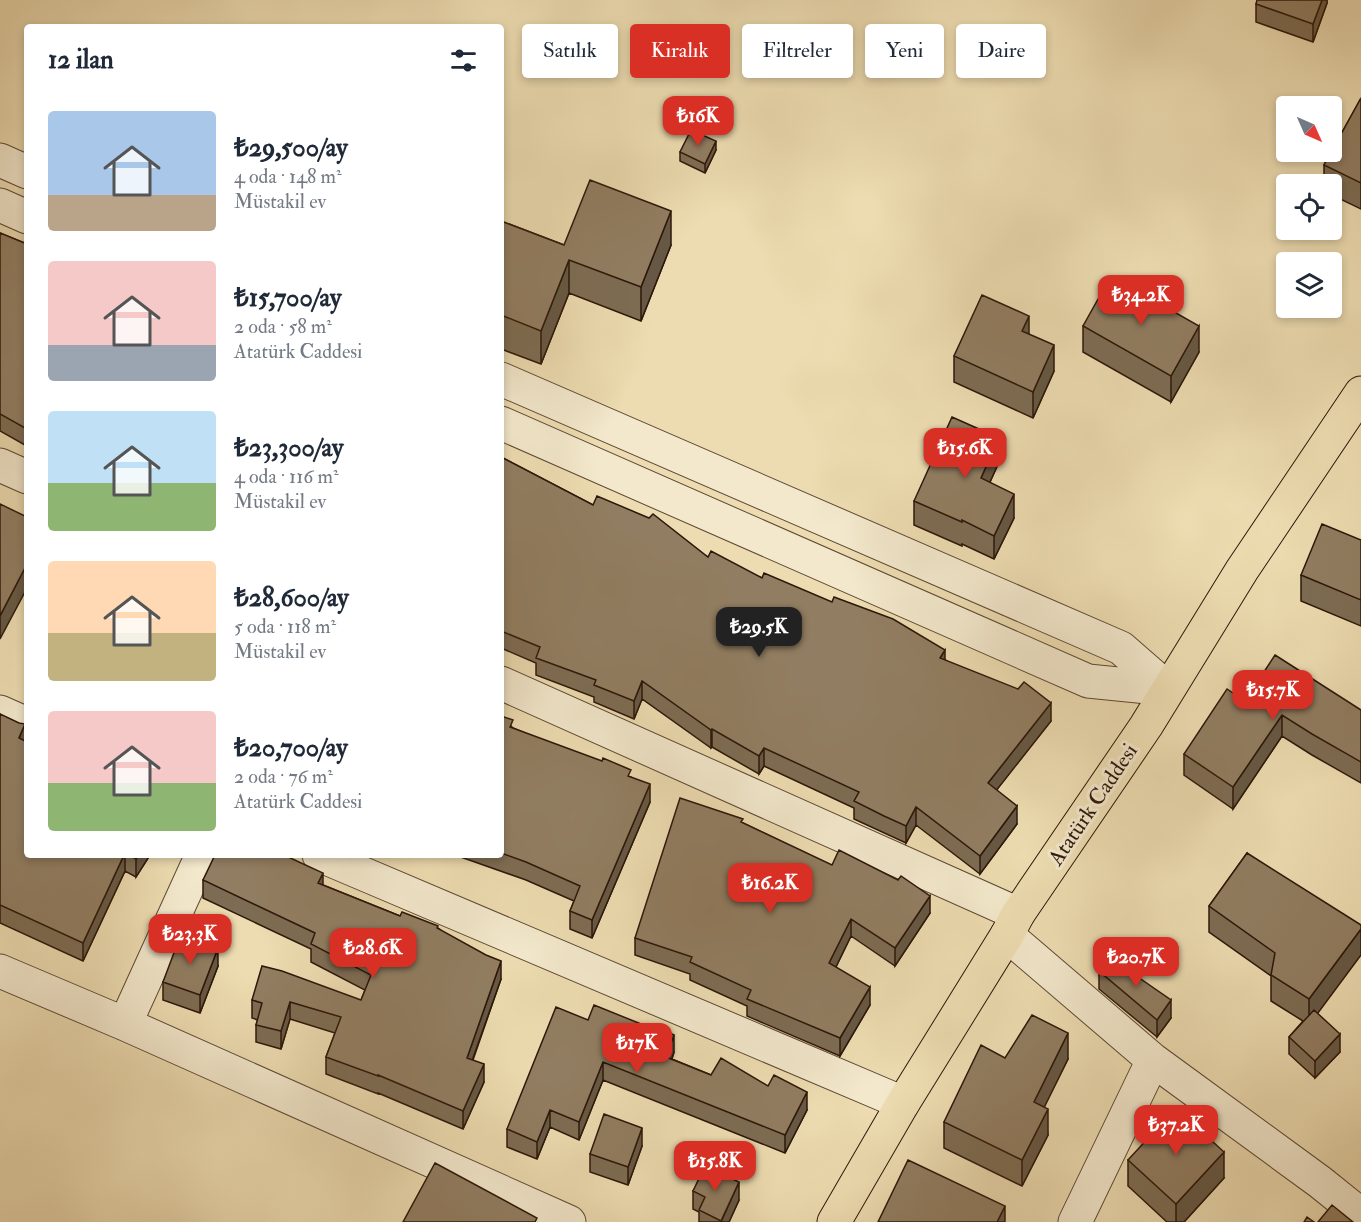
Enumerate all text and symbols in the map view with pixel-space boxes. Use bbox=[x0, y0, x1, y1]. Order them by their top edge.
chip: Satılık bbox=[522, 24, 618, 78]
chip: Kiralık bbox=[630, 24, 730, 78]
chip: Filtreler bbox=[742, 24, 853, 78]
chip: Yeni bbox=[865, 24, 944, 78]
chip: Daire bbox=[956, 24, 1046, 78]
text: 12 ilan bbox=[48, 44, 114, 76]
icon: filters bbox=[447, 44, 480, 77]
pin: ₺16K bbox=[662, 96, 734, 147]
north arrow bbox=[1276, 96, 1342, 162]
map controls bbox=[1276, 96, 1342, 318]
text: ₺16K bbox=[677, 103, 719, 128]
text: ₺29,500/ay bbox=[234, 132, 348, 164]
icon: home bbox=[96, 135, 168, 207]
text: 4 oda · 148 m² bbox=[234, 164, 342, 189]
button: locate bbox=[1276, 174, 1342, 240]
text: Müstakil ev bbox=[234, 189, 326, 214]
button: layers bbox=[1276, 252, 1342, 318]
pin: ₺34.2K bbox=[1092, 275, 1190, 326]
text: ₺15,700/ay bbox=[234, 282, 341, 314]
text: ₺34.2K bbox=[1112, 282, 1170, 307]
icon: home bbox=[96, 285, 168, 357]
text: 2 oda · 58 m² bbox=[234, 314, 332, 339]
text: Atatürk Caddesi bbox=[234, 339, 362, 364]
pin: ₺15.6K bbox=[916, 428, 1014, 479]
text: ₺23,300/ay bbox=[234, 432, 343, 464]
icon: home bbox=[96, 435, 168, 507]
text: ₺15.6K bbox=[938, 435, 992, 460]
text: 4 oda · 116 m² bbox=[234, 464, 339, 489]
text: Müstakil ev bbox=[234, 489, 326, 514]
text: ₺28,600/ay bbox=[234, 582, 349, 614]
icon: home bbox=[96, 585, 168, 657]
pin: ₺29.5K bbox=[710, 607, 808, 658]
text: 5 oda · 118 m² bbox=[234, 614, 336, 639]
text: ₺29.5K bbox=[730, 614, 788, 639]
text: Müstakil ev bbox=[234, 639, 326, 664]
pin: ₺15.7K bbox=[1224, 670, 1322, 721]
text: ₺15.7K bbox=[1246, 677, 1300, 702]
text: ₺20,700/ay bbox=[234, 732, 348, 764]
icon: home bbox=[96, 735, 168, 807]
street label: Atatürk Caddesi bbox=[1041, 738, 1144, 872]
text: 2 oda · 76 m² bbox=[234, 764, 333, 789]
text: Atatürk Caddesi bbox=[234, 789, 362, 814]
pin: ₺16.2K bbox=[721, 863, 819, 914]
text: ₺16.2K bbox=[742, 870, 798, 895]
pin: ₺23.3K bbox=[141, 914, 239, 965]
text: ₺23.3K bbox=[163, 921, 217, 946]
pin: ₺28.6K bbox=[324, 928, 422, 979]
text: ₺28.6K bbox=[344, 935, 402, 960]
pin: ₺20.7K bbox=[1087, 937, 1185, 988]
text: ₺20.7K bbox=[1107, 944, 1165, 969]
pin: ₺17K bbox=[601, 1023, 673, 1074]
text: ₺17K bbox=[616, 1030, 658, 1055]
pin: ₺37.2K bbox=[1127, 1105, 1225, 1156]
text: ₺37.2K bbox=[1148, 1112, 1204, 1137]
pin: ₺15.8K bbox=[666, 1141, 764, 1192]
text: ₺15.8K bbox=[688, 1148, 742, 1173]

